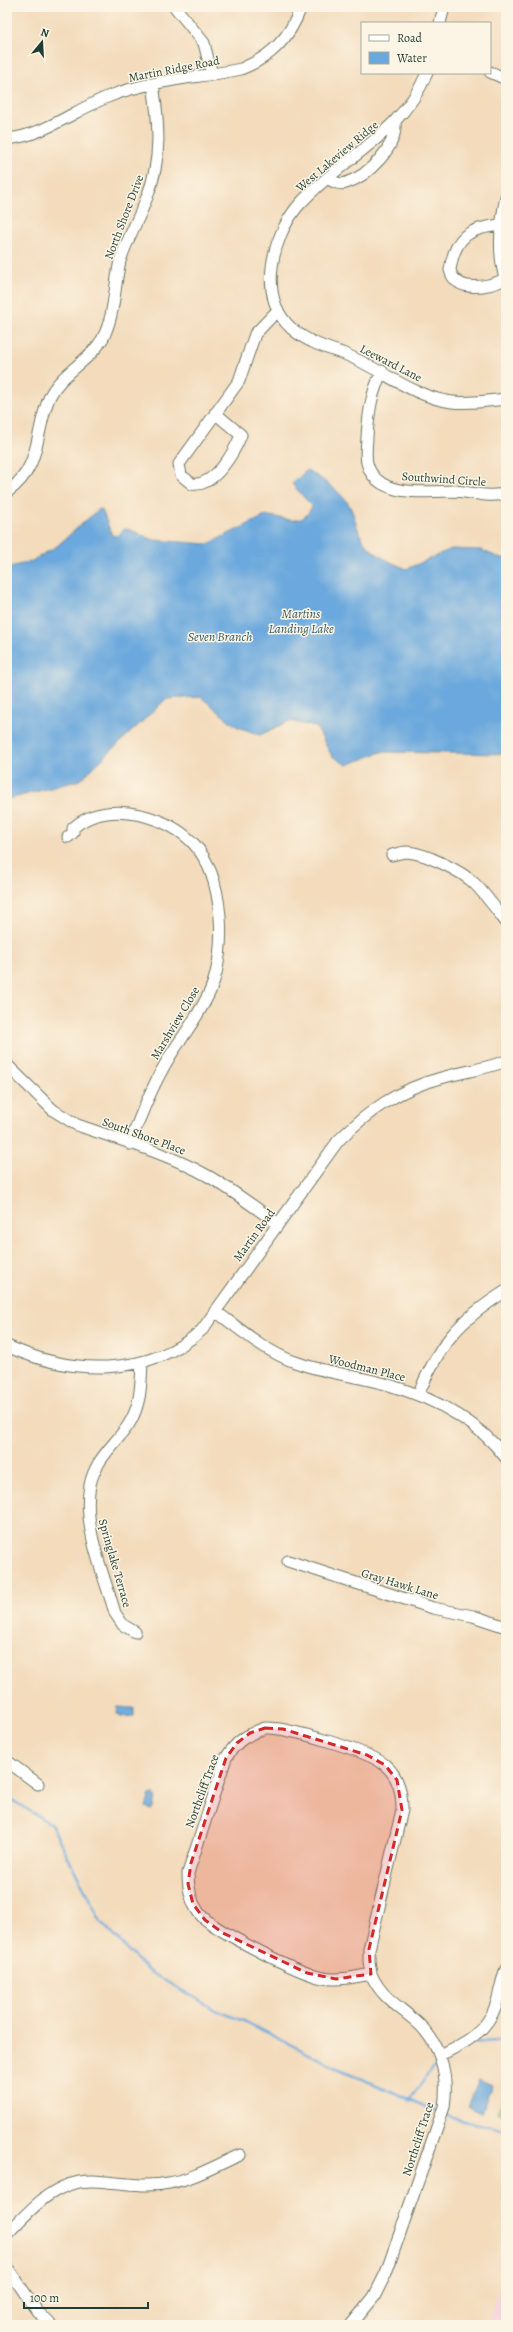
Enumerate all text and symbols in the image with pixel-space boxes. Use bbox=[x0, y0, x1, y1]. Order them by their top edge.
north arrow bbox=[22, 22, 62, 62]
legend bbox=[361, 22, 491, 74]
text: N bbox=[39, 25, 51, 41]
text: Road bbox=[397, 30, 423, 46]
text: Water bbox=[396, 50, 427, 66]
street label: Martin Ridge Road bbox=[127, 52, 221, 86]
street label: West Lakeview Ridge bbox=[292, 117, 382, 196]
street label: North Shore Drive bbox=[100, 172, 148, 262]
street label: Leeward Lane bbox=[357, 341, 425, 385]
street label: Southwind Circle bbox=[401, 468, 487, 490]
water label: Martins Landing Lake bbox=[268, 605, 334, 637]
water label: Seven Branch bbox=[188, 628, 252, 645]
street label: Marshview Close bbox=[147, 983, 203, 1063]
street label: South Shore Place bbox=[100, 1114, 188, 1158]
street label: Martin Road bbox=[229, 1205, 279, 1265]
street label: Woodman Place bbox=[326, 1350, 407, 1385]
street label: Springlake Terrace bbox=[95, 1517, 135, 1609]
street label: Gray Hawk Lane bbox=[359, 1565, 441, 1603]
street label: Northcliff Trace bbox=[181, 1752, 223, 1830]
street label: Northcliff Trace bbox=[398, 2100, 438, 2178]
scale bar bbox=[24, 2284, 148, 2310]
text: 100 m bbox=[30, 2290, 59, 2306]

